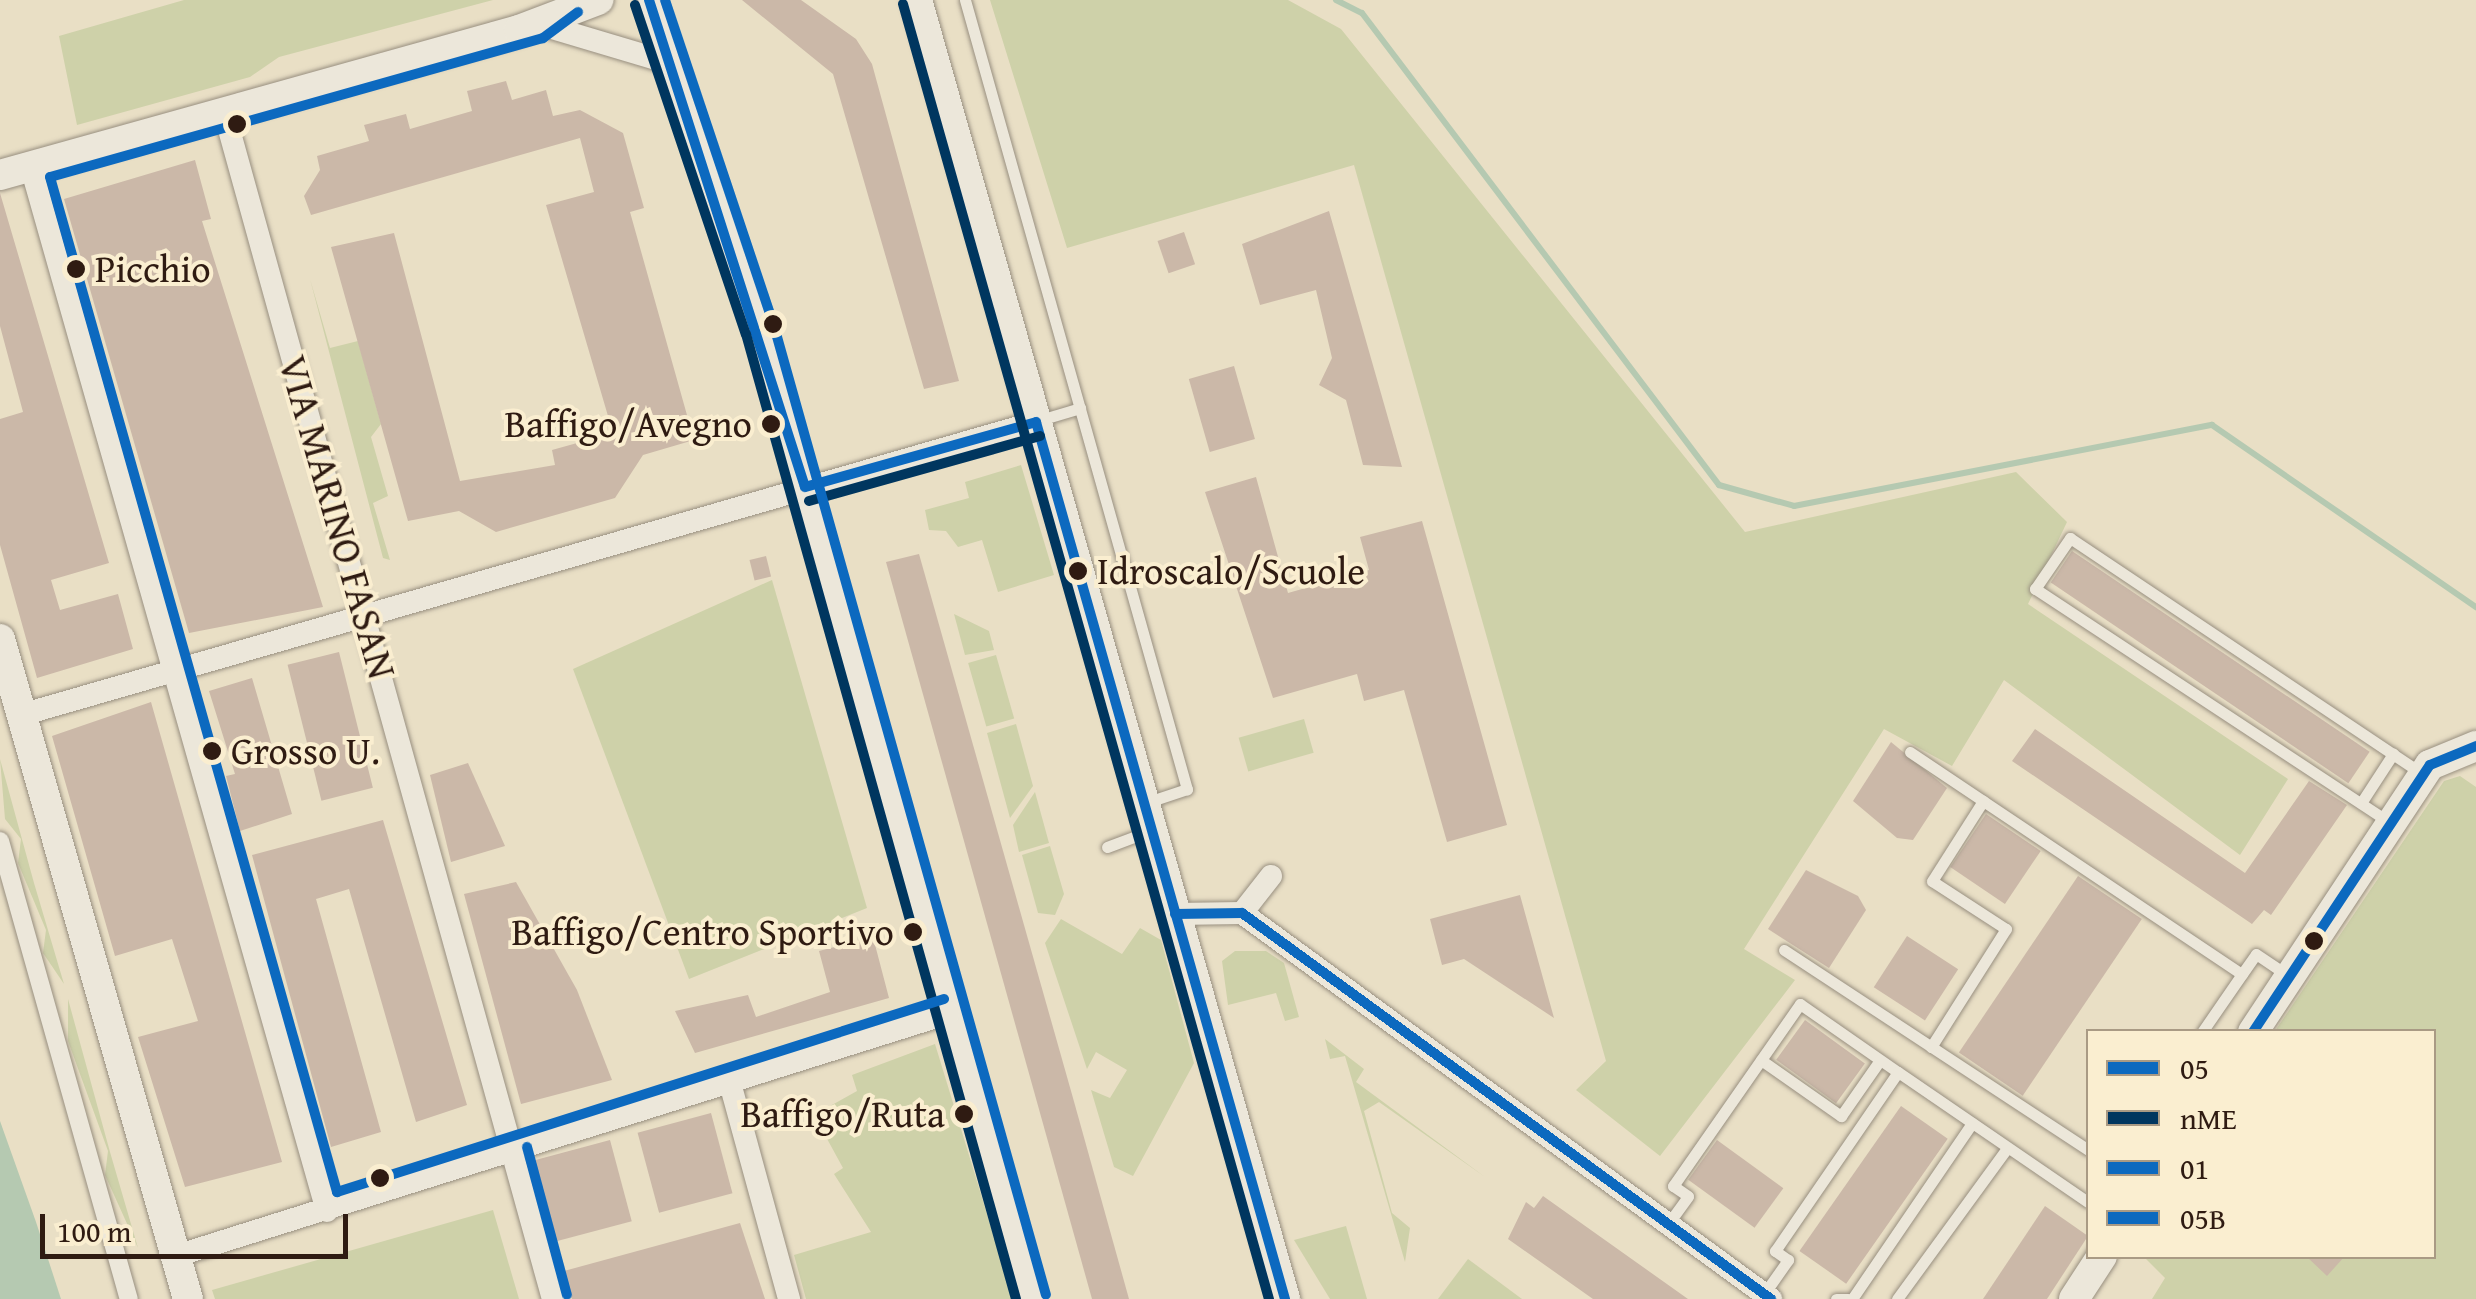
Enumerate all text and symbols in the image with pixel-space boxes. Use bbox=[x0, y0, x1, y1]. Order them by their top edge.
unlabelled marker bbox=[227, 114, 247, 134]
place label: Picchio bbox=[95, 246, 211, 292]
marker: Picchio bbox=[66, 259, 86, 279]
unlabelled marker bbox=[763, 314, 783, 334]
street label: VIA MARINO FASAN bbox=[269, 350, 407, 684]
place label: Baffigo/Avegno bbox=[505, 401, 752, 447]
marker: Baffigo/Avegno bbox=[761, 414, 781, 434]
place label: Idroscalo/Scuole bbox=[1097, 548, 1365, 594]
marker: Idroscalo/Scuole bbox=[1068, 561, 1088, 581]
place label: Grosso U. bbox=[231, 728, 380, 774]
marker: Grosso U. bbox=[202, 741, 222, 761]
place label: Baffigo/Centro Sportivo bbox=[511, 909, 894, 955]
marker: Baffigo/Centro Sportivo bbox=[903, 922, 923, 942]
unlabelled marker bbox=[2304, 931, 2324, 951]
legend bbox=[2086, 1029, 2436, 1259]
text: 05 bbox=[2180, 1046, 2209, 1090]
place label: Baffigo/Ruta bbox=[740, 1091, 945, 1137]
text: nME bbox=[2180, 1096, 2237, 1140]
marker: Baffigo/Ruta bbox=[954, 1104, 974, 1124]
text: 01 bbox=[2180, 1146, 2209, 1190]
unlabelled marker bbox=[370, 1168, 390, 1188]
scale bar bbox=[45, 1194, 352, 1256]
text: 05B bbox=[2180, 1196, 2226, 1240]
text: 100 m bbox=[57, 1209, 131, 1253]

